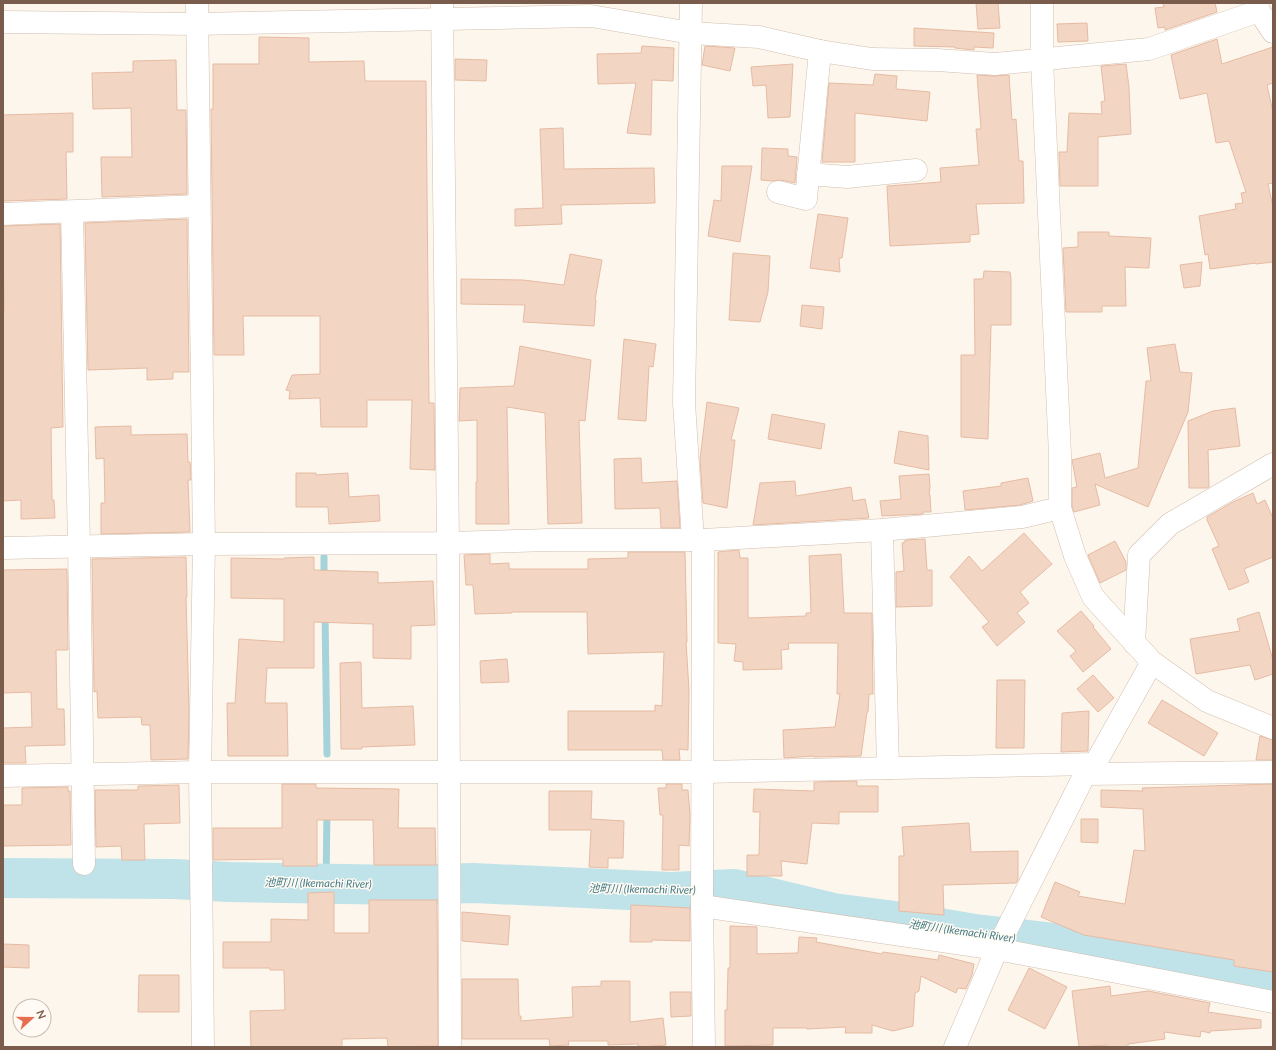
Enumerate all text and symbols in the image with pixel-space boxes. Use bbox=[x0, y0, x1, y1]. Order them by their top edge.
water label: 池町川 (Ikemachi River) bbox=[264, 875, 372, 890]
water label: 池町川 (Ikemachi River) bbox=[588, 881, 696, 896]
water label: 池町川 (Ikemachi River) bbox=[908, 917, 1016, 944]
north arrow bbox=[12, 998, 52, 1038]
text: N bbox=[34, 1008, 49, 1021]

